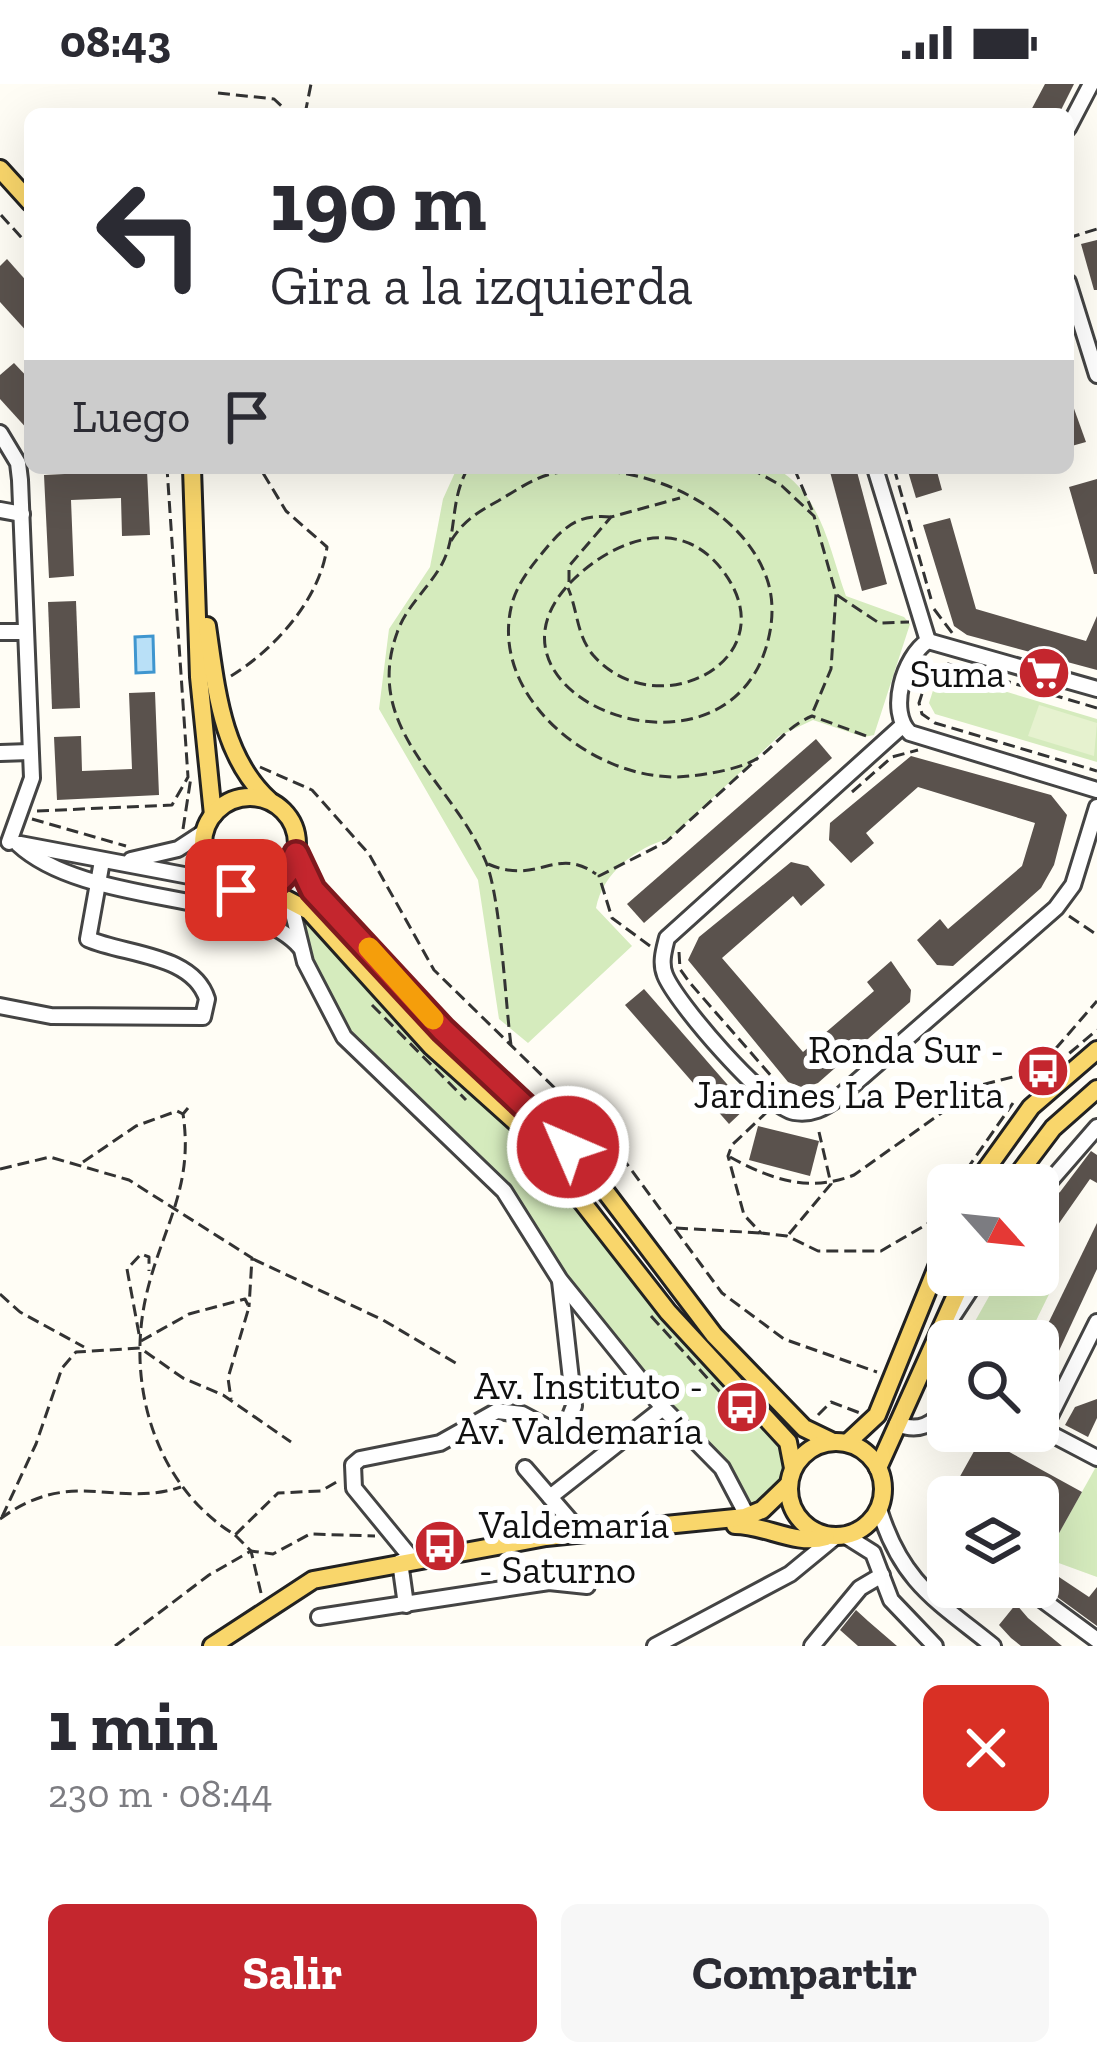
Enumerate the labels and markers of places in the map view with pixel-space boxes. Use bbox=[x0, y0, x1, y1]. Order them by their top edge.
supermarket icon: Suma bbox=[1016, 645, 1072, 701]
place label: Suma bbox=[910, 650, 1005, 697]
pin bbox=[185, 839, 287, 941]
place label: Ronda Sur - Jardines La Perlita bbox=[694, 1026, 1004, 1118]
bus stop icon: Ronda Sur - Jardines La Perlita bbox=[1015, 1043, 1071, 1099]
place label: Av. Instituto - Av. Valdemaría bbox=[456, 1362, 703, 1454]
bus stop icon: Av. Instituto - Av. Valdemaría bbox=[714, 1379, 770, 1435]
place label: Valdemaría - Saturno bbox=[478, 1501, 670, 1593]
bus stop icon: Valdemaría - Saturno bbox=[412, 1518, 468, 1574]

